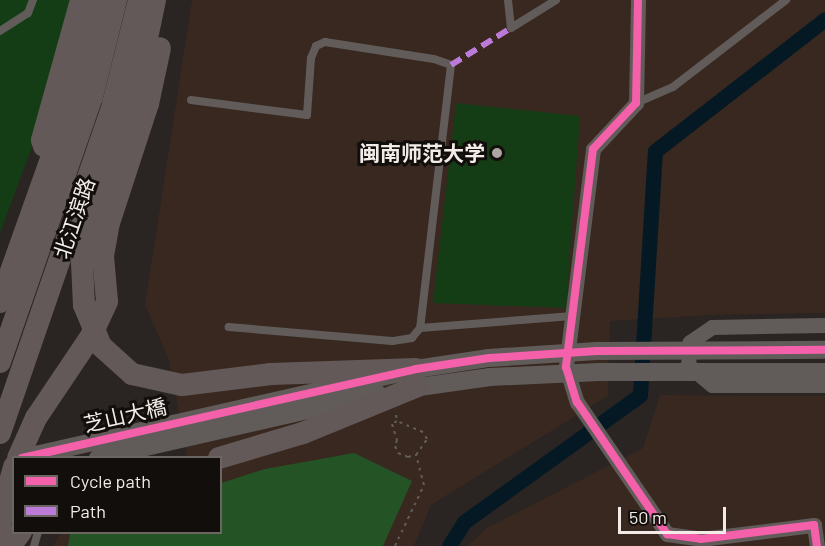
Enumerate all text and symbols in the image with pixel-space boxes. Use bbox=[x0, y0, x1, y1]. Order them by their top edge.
place label: 闽南师范大学 bbox=[359, 140, 485, 166]
marker: 闽南师范大学 bbox=[490, 146, 504, 160]
street label: 北江滨路 bbox=[48, 174, 100, 262]
street label: 芝山大橋 bbox=[81, 393, 169, 437]
legend bbox=[12, 456, 222, 534]
text: Cycle path bbox=[70, 470, 151, 492]
scale bar bbox=[621, 495, 729, 533]
text: Path bbox=[70, 500, 106, 522]
text: 50 m bbox=[629, 506, 667, 528]

